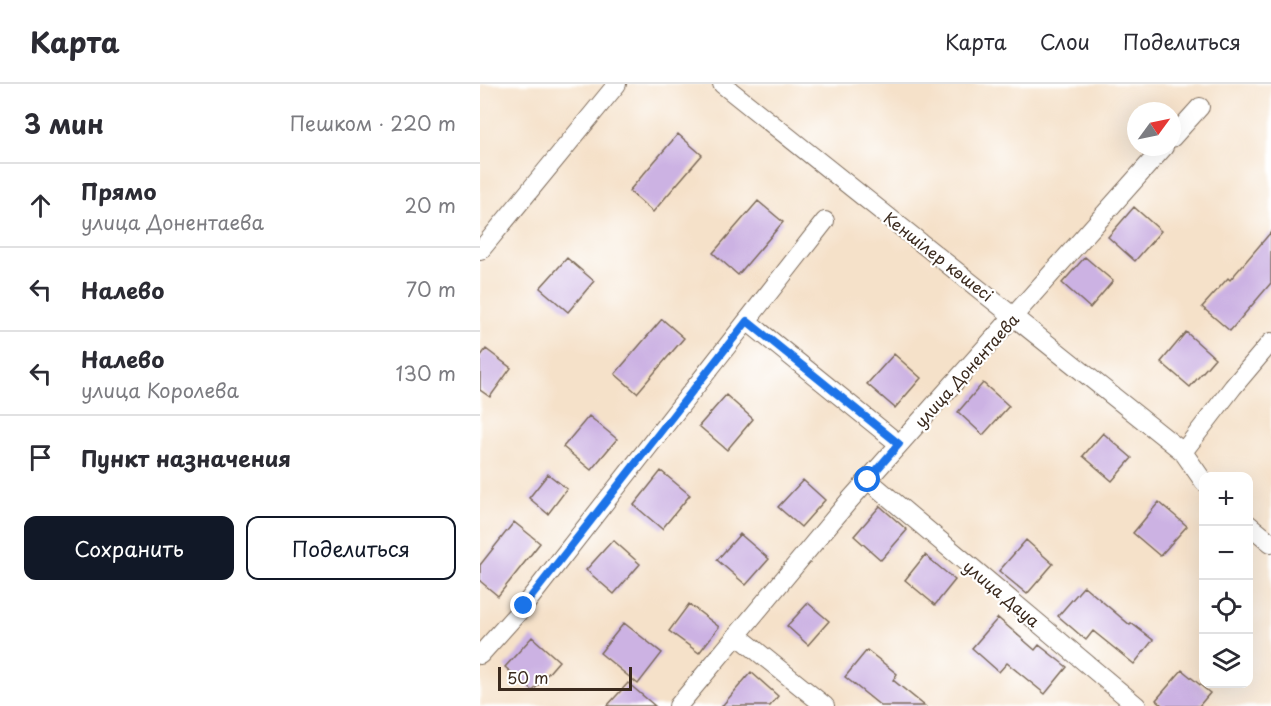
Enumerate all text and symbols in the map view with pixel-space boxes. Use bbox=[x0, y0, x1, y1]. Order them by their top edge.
text: Карта bbox=[30, 20, 120, 63]
text: Карта bbox=[945, 25, 1007, 57]
text: Слои bbox=[1040, 25, 1090, 57]
text: Поделиться bbox=[1123, 25, 1241, 57]
north arrow bbox=[1127, 102, 1181, 156]
text: 3 мин bbox=[24, 104, 104, 143]
text: Пешком · 220 m bbox=[290, 108, 456, 138]
text: Прямо bbox=[81, 174, 156, 207]
icon: ahead bbox=[24, 189, 57, 222]
text: 20 m bbox=[404, 190, 456, 220]
street label: Кеншілер көшесі bbox=[879, 206, 999, 306]
text: улица Донентаева bbox=[81, 207, 264, 237]
icon: left bbox=[24, 273, 57, 306]
text: Налево bbox=[81, 273, 164, 306]
text: 70 m bbox=[406, 274, 456, 304]
street label: улица Донентаева bbox=[908, 308, 1024, 432]
text: Налево bbox=[81, 342, 164, 375]
icon: left bbox=[24, 357, 57, 390]
text: 130 m bbox=[396, 358, 456, 388]
text: улица Королева bbox=[81, 375, 239, 405]
icon: arrive bbox=[24, 441, 57, 474]
text: Пункт назначения bbox=[81, 441, 291, 474]
route start bbox=[854, 466, 880, 492]
map controls bbox=[1199, 472, 1253, 688]
button: + bbox=[1199, 472, 1253, 526]
button: Сохранить bbox=[24, 516, 234, 580]
button: Поделиться bbox=[246, 516, 456, 580]
button: − bbox=[1199, 526, 1253, 580]
street label: улица Дауа bbox=[959, 554, 1045, 632]
button: locate bbox=[1199, 580, 1253, 634]
route end bbox=[510, 592, 536, 618]
button: layers bbox=[1199, 634, 1253, 688]
scale bar bbox=[498, 664, 632, 692]
text: 50 m bbox=[507, 665, 548, 689]

